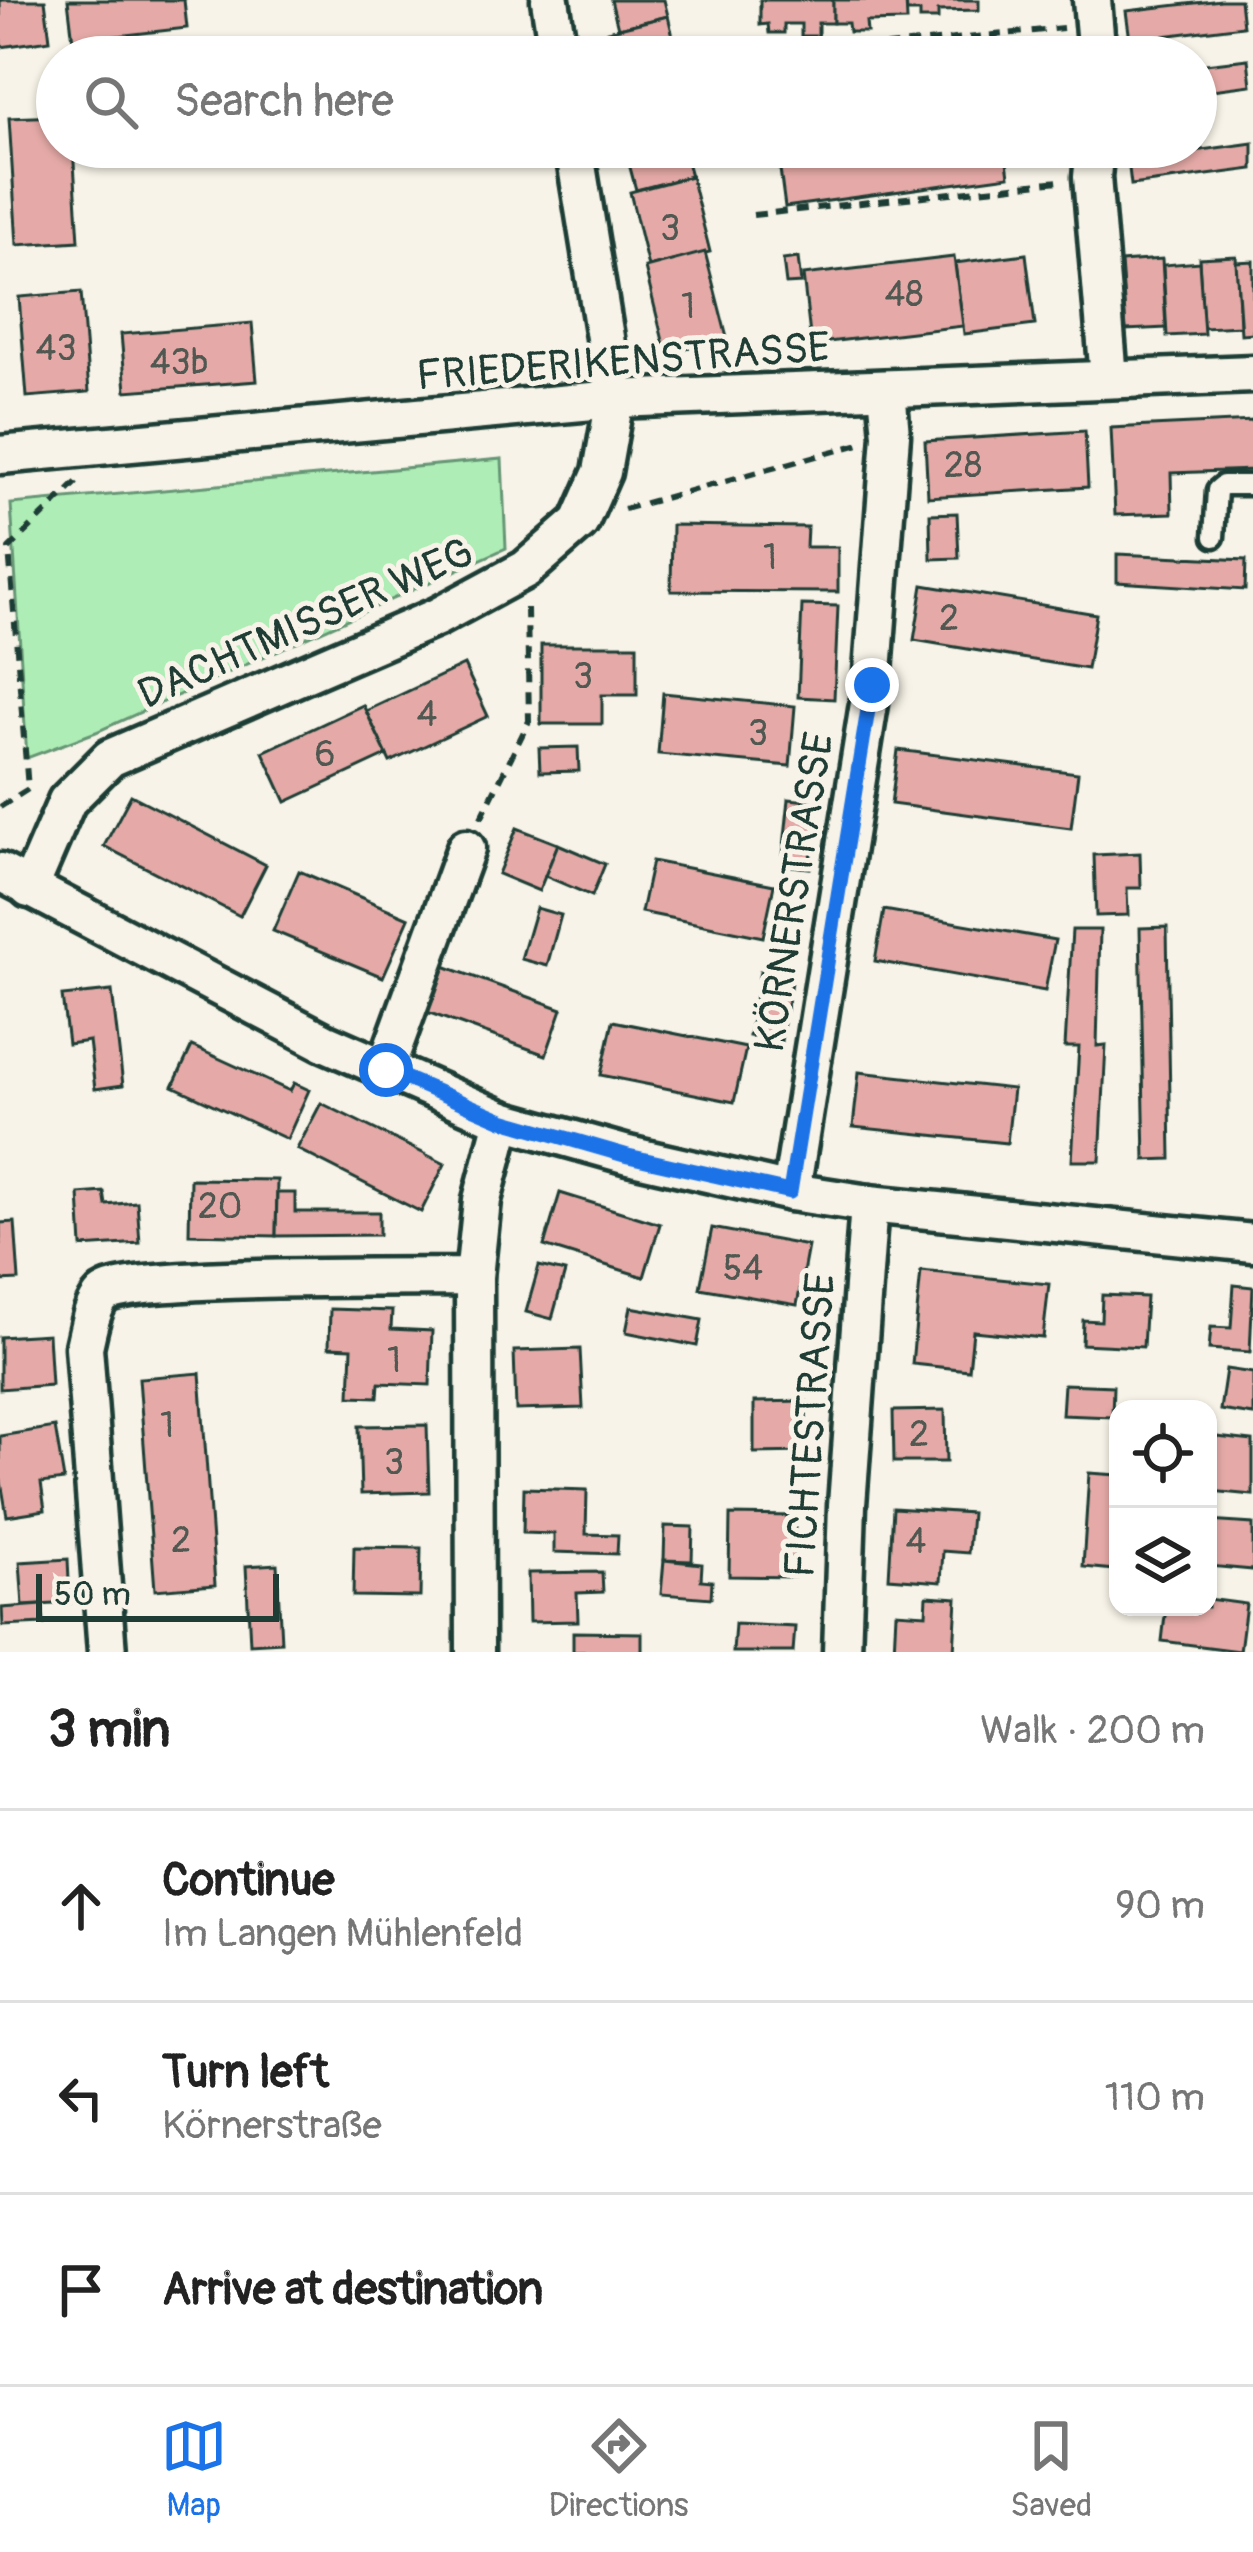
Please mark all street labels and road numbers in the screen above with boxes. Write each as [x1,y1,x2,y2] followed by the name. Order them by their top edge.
[415,322,832,402] street label: FRIEDERIKENSTRASSE
[130,527,481,721] street label: DACHTMISSER WEG
[744,729,846,1056] street label: KÖRNERSTRASSE
[774,1271,848,1579] street label: FICHTESTRASSE

